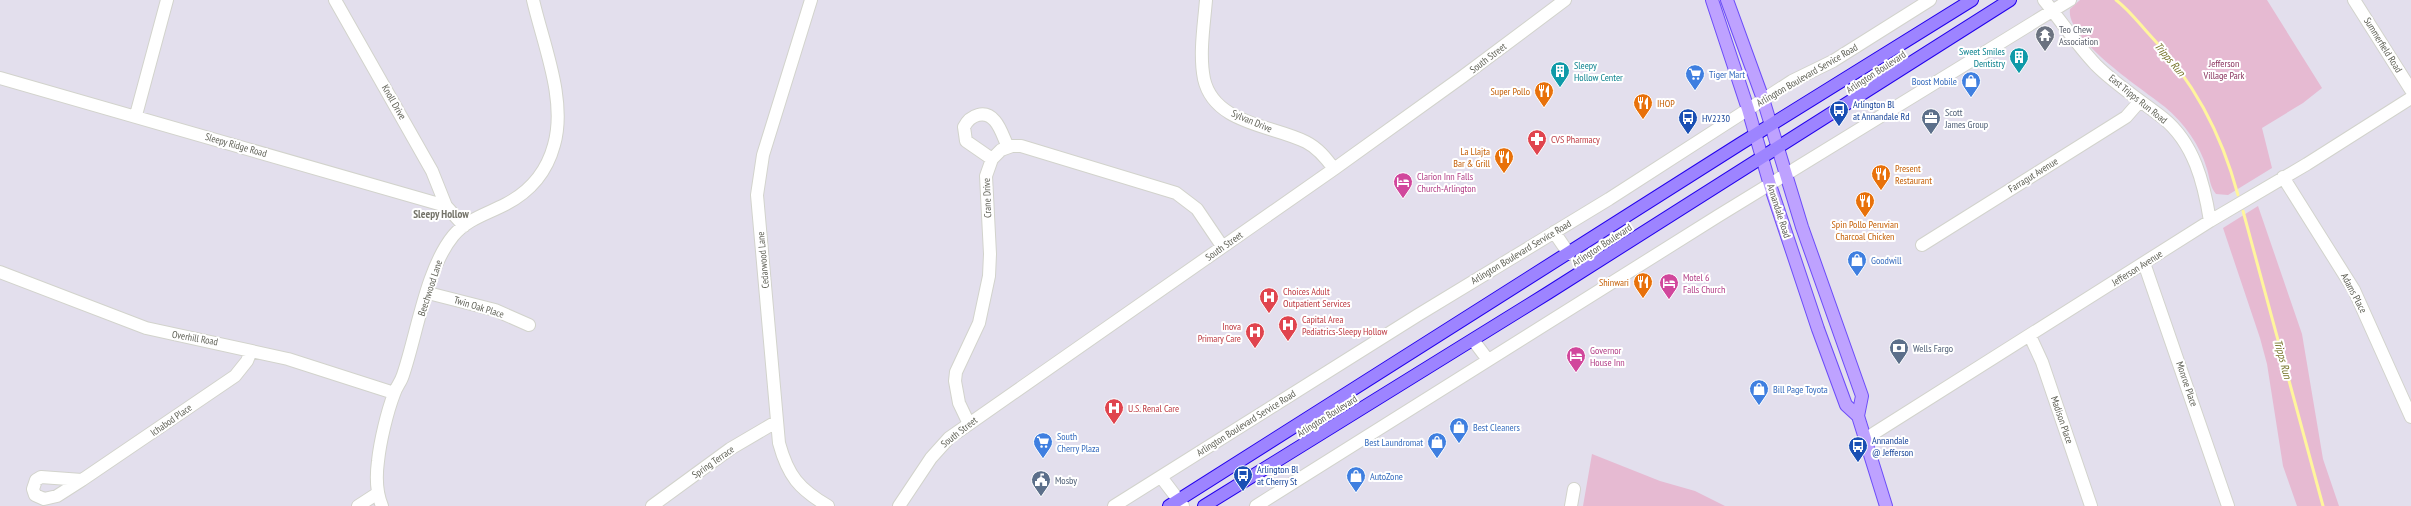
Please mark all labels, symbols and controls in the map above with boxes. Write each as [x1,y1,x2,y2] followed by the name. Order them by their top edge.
[2361,15,2405,75] street label: Summerfield Road
[2059,23,2098,48] place label: Teo Chew Association
[2034,24,2056,52] temple icon: Teo Chew Association
[2152,39,2189,80] water label: Tripps Run
[1467,40,1509,76] street label: South Street
[1754,41,1860,109] street label: Arlington Boulevard Service Road
[1959,45,2006,70] place label: Sweet Smiles Dentistry
[2008,46,2030,74] building icon: Sweet Smiles Dentistry
[1844,48,1908,96] street label: Arlington Boulevard
[2203,57,2245,82] park label: Jefferson Village Park
[1574,59,1623,84] place label: Sleepy Hollow Center
[1549,60,1571,88] building icon: Sleepy Hollow Center
[1684,63,1706,91] supermarket icon: Tiger Mart
[1709,68,1745,81] place label: Tiger Mart
[1960,70,1982,98] shop icon: Boost Mobile
[2106,71,2170,127] street label: East Tripps Run Road
[1912,75,1957,88] place label: Boost Mobile
[1533,80,1555,108] restaurant icon: Super Pollo
[379,82,409,122] street label: Knoll Drive
[1491,85,1530,98] place label: Super Pollo
[1632,92,1654,120] restaurant icon: IHOP
[1657,97,1675,110] place label: IHOP
[1853,98,1910,123] place label: Arlington Bl at Annandale Rd
[1828,99,1850,127] bus stop icon: Arlington Bl at Annandale Rd
[1944,106,1988,131] place label: Scott James Group
[1230,107,1274,135] street label: Sylvan Drive
[1677,107,1699,135] bus stop icon: HV2230
[1920,107,1942,135] office icon: Scott James Group
[1702,112,1730,125] place label: HV2230
[1526,128,1548,156] pharmacy icon: CVS Pharmacy
[204,130,268,160] street label: Sleepy Ridge Road
[1551,133,1600,146] place label: CVS Pharmacy
[1453,145,1491,170] place label: La Llajta Bar & Grill
[1493,146,1515,174] restaurant icon: La Llajta Bar & Grill
[2006,155,2060,195] street label: Farragut Avenue
[1895,162,1932,187] place label: Present Restaurant
[1870,163,1892,191] restaurant icon: Present Restaurant
[1417,170,1476,195] place label: Clarion Inn Falls Church-Arlington
[1392,171,1414,199] hotel icon: Clarion Inn Falls Church-Arlington
[980,178,994,218] street label: Crane Drive
[1764,182,1794,240] street label: Annandale Road
[1854,190,1876,218] restaurant icon: Spin Pollo Peruvian Charcoal Chicken
[413,207,469,221] district label: Sleepy Hollow
[1468,217,1574,287] street label: Arlington Boulevard Service Road
[1832,218,1898,243] place label: Spin Pollo Peruvian Charcoal Chicken
[1570,221,1634,269] street label: Arlington Boulevard
[1203,228,1246,264] street label: South Street
[754,231,772,289] street label: Cedarwood Lane
[2108,247,2165,289] street label: Jefferson Avenue
[1846,249,1868,277] shop icon: Goodwill
[1871,254,1902,267] place label: Goodwill
[415,258,445,318] street label: Beechwood Lane
[1632,271,1654,299] restaurant icon: Shinwari
[1683,271,1725,296] place label: Motel 6 Falls Church
[2338,271,2370,315] street label: Adams Place
[1658,272,1680,300] hotel icon: Motel 6 Falls Church
[1599,276,1629,289] place label: Shinwari
[1283,285,1351,310] place label: Choices Adult Outpatient Services
[1258,286,1280,314] hospital icon: Choices Adult Outpatient Services
[452,293,506,321] street label: Twin Oak Place
[1302,313,1388,338] place label: Capital Area Pediatrics-Sleepy Hollow
[1277,314,1299,342] hospital icon: Capital Area Pediatrics-Sleepy Hollow
[1198,320,1241,345] place label: Inova Primary Care
[1244,321,1266,349] hospital icon: Inova Primary Care
[171,328,219,348] street label: Overhill Road
[1888,337,1910,365] bank icon: Wells Fargo
[2271,338,2295,381] water label: Tripps Run
[1913,342,1953,355] place label: Wells Fargo
[1590,344,1625,369] place label: Governor House Inn
[1565,345,1587,373] hotel icon: Governor House Inn
[2173,360,2201,408] street label: Monroe Place
[1748,378,1770,406] shop icon: Bill Page Toyota
[1773,383,1828,396] place label: Bill Page Toyota
[1194,387,1298,459] street label: Arlington Boulevard Service Road
[1294,392,1360,440] street label: Arlington Boulevard
[2048,395,2076,445] street label: Madison Place
[1103,397,1125,425] hospital icon: U.S. Renal Care
[148,401,194,439] street label: Ichabod Place
[1128,402,1179,415] place label: U.S. Renal Care
[938,414,980,450] street label: South Street
[1448,416,1470,444] shop icon: Best Cleaners
[1473,421,1520,434] place label: Best Cleaners
[1057,430,1100,455] place label: South Cherry Plaza
[1032,431,1054,459] supermarket icon: South Cherry Plaza
[1426,431,1448,459] shop icon: Best Laundromat
[1872,434,1913,459] place label: Annandale @ Jefferson
[1847,435,1869,463] bus stop icon: Annandale @ Jefferson
[1365,436,1423,449] place label: Best Laundromat
[689,443,737,481] street label: Spring Terrace
[1257,463,1299,488] place label: Arlington Bl at Cherry St
[1232,464,1254,492] bus stop icon: Arlington Bl at Cherry St
[1345,465,1367,493] shop icon: AutoZone
[1030,469,1052,497] public building icon: Mosby
[1370,470,1403,483] place label: AutoZone
[1055,474,1077,487] place label: Mosby

